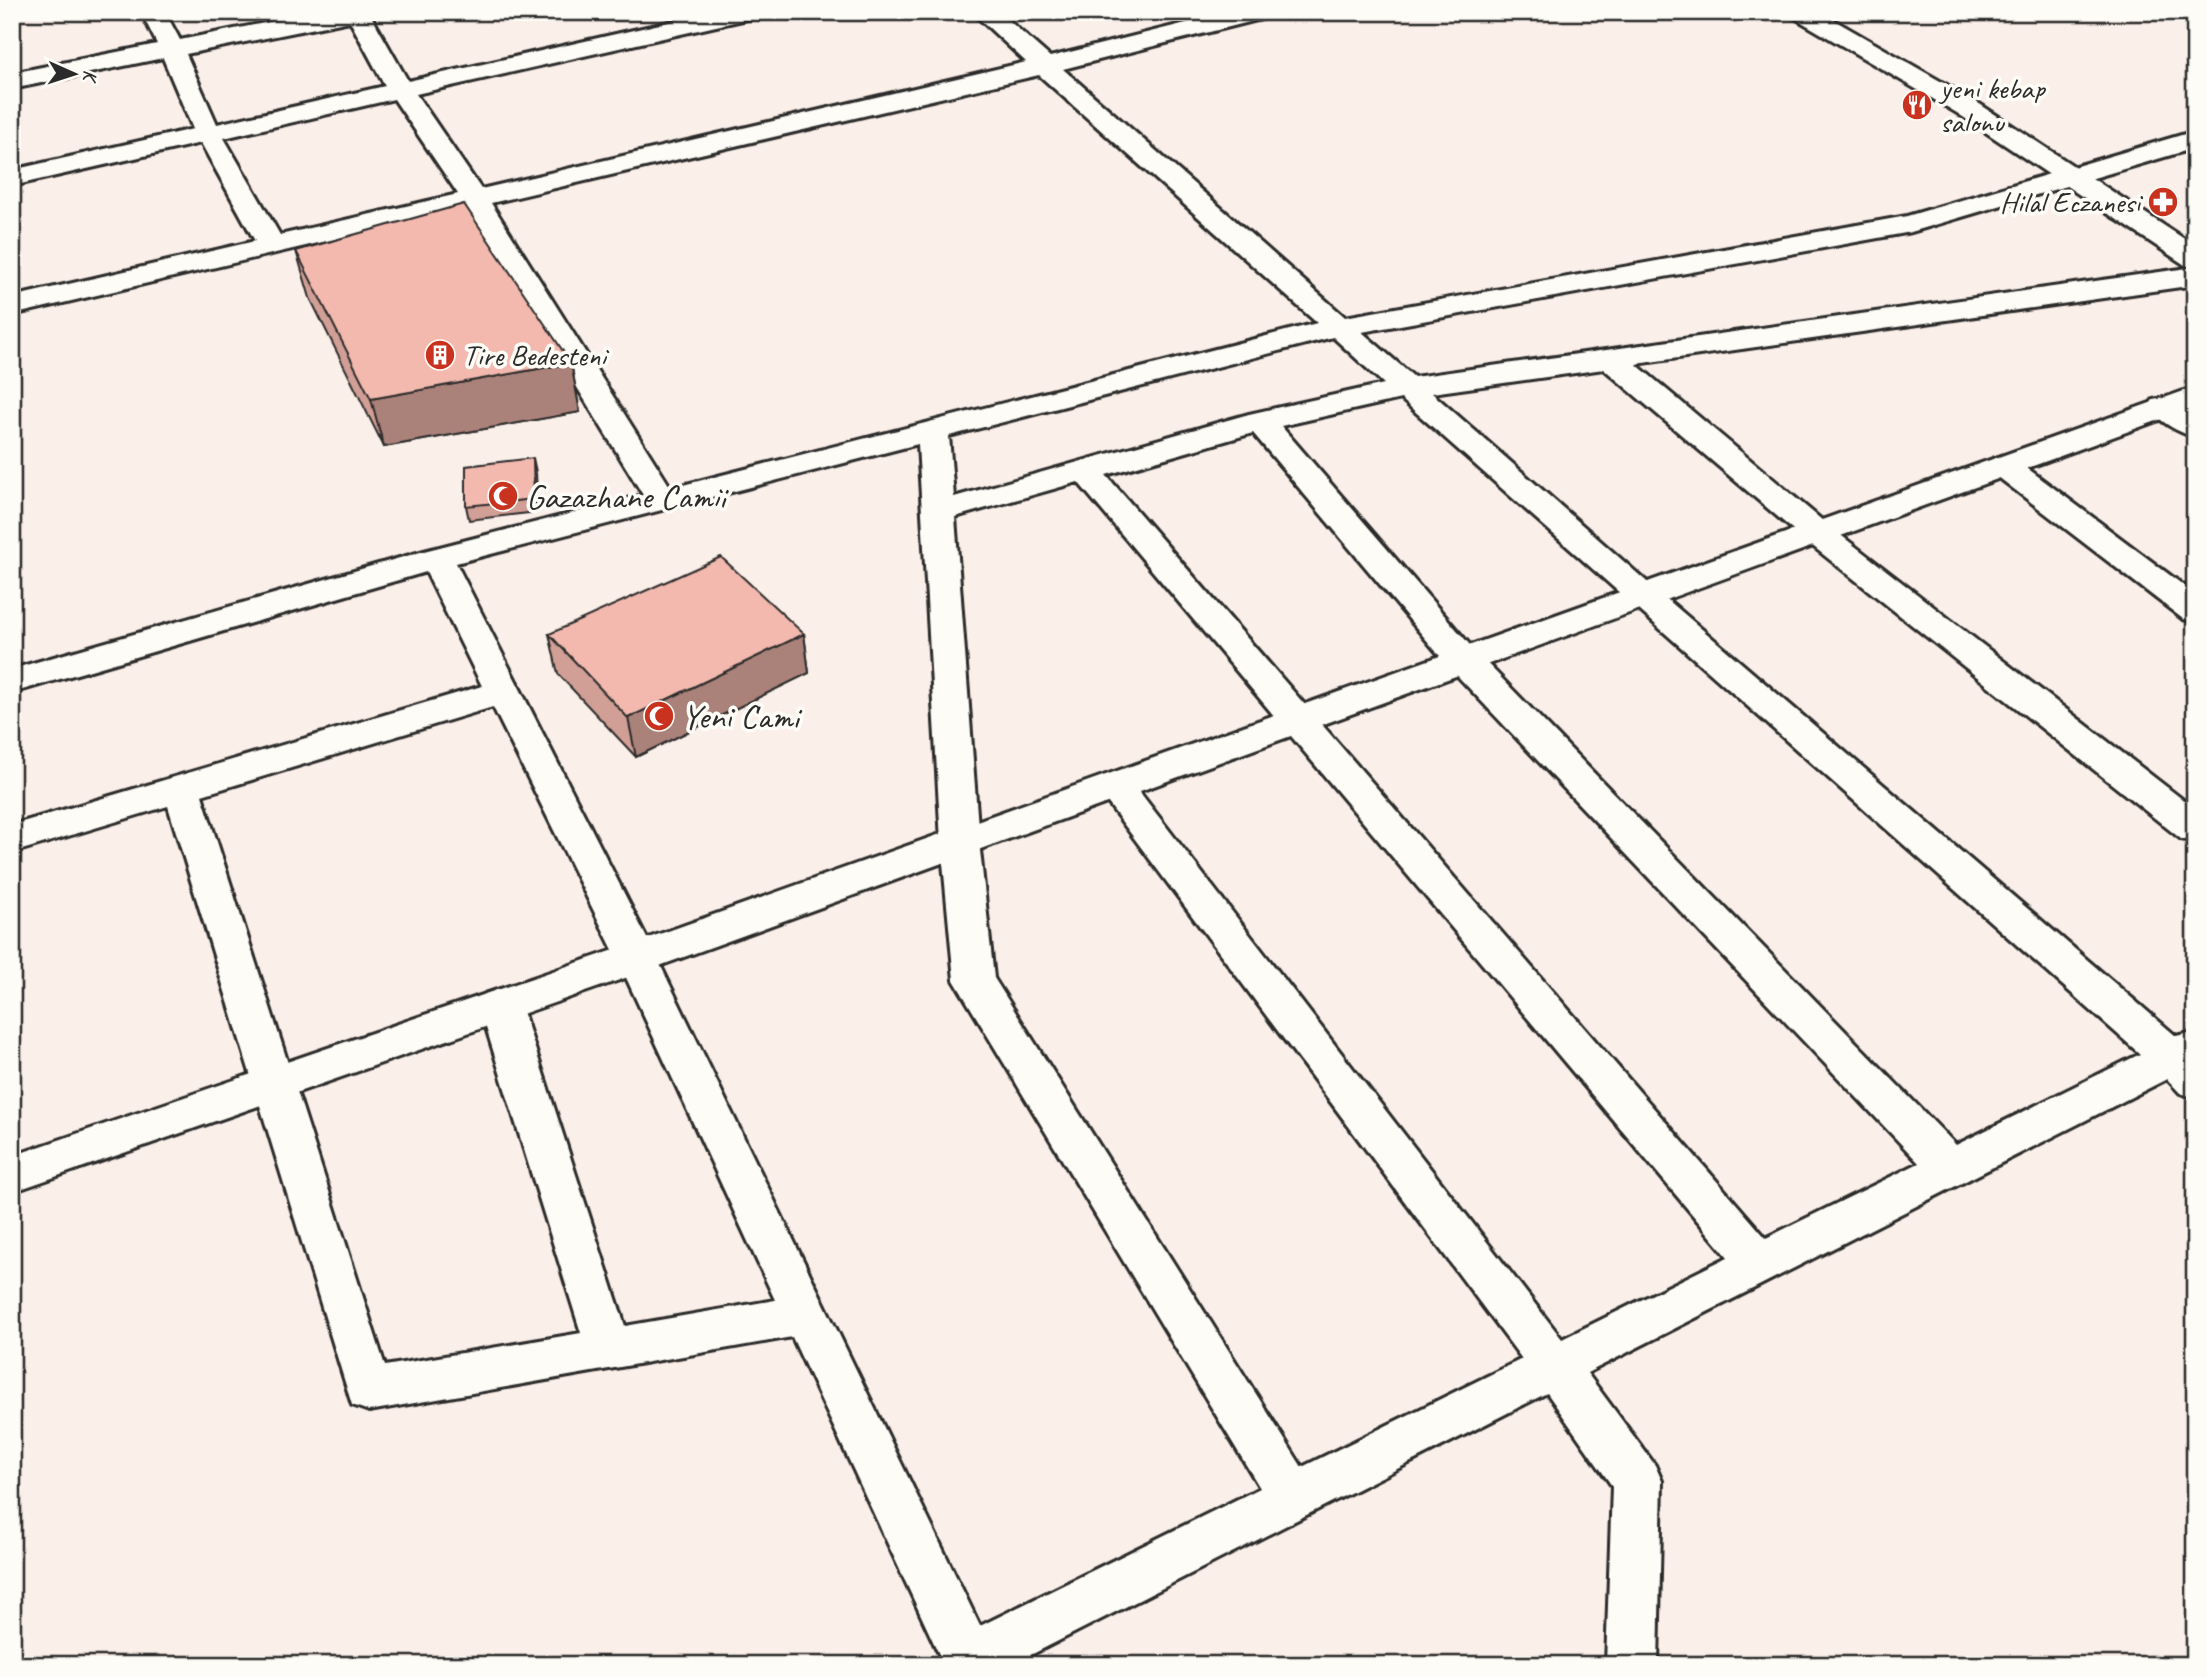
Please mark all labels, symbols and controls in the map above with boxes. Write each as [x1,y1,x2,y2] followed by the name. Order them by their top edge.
[38,38,108,108] north arrow
[78,69,102,85] text: K
[1938,69,2046,141] place label: yeni kebap salonu
[1900,88,1934,122] restaurant icon: yeni kebap salonu
[2000,183,2143,221] place label: Hilal Eczanesi
[2146,185,2180,219] pharmacy icon: Hilal Eczanesi
[463,336,609,374] place label: Tire Bedesteni
[423,338,457,372] building icon: Tire Bedesteni
[526,474,730,519] place label: Gazazhane Camii
[486,479,520,513] mosque icon: Gazazhane Camii
[682,694,803,739] place label: Yeni Cami
[642,699,676,733] mosque icon: Yeni Cami

